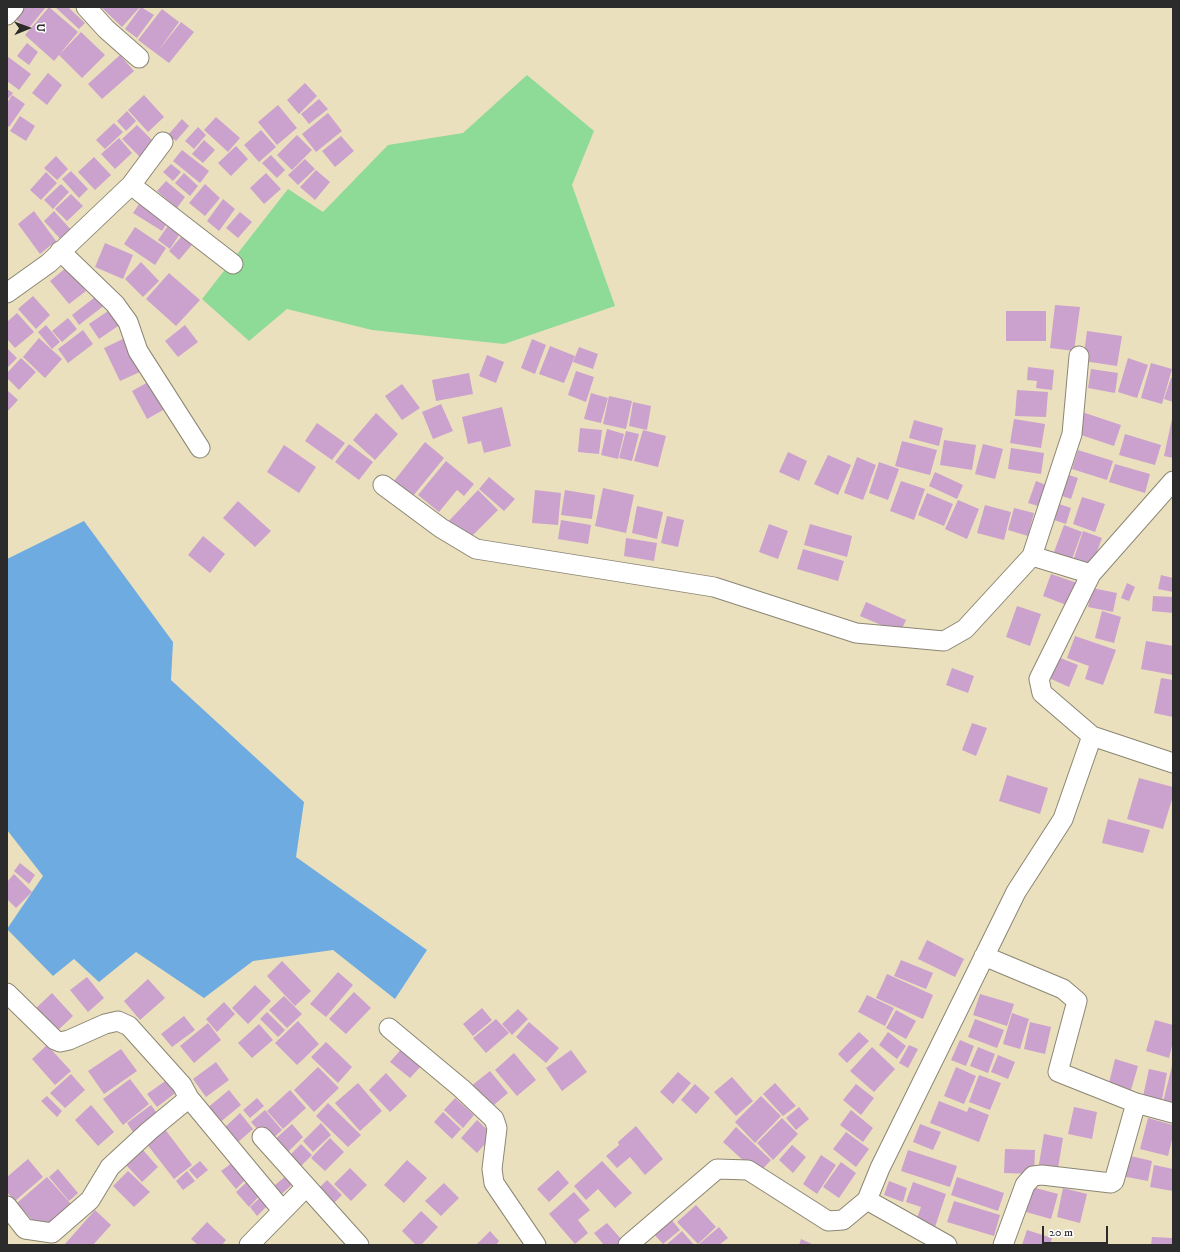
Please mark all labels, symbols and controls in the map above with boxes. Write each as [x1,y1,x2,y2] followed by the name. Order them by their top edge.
[8,8,48,48] north arrow
[33,23,47,32] text: U
[1044,1218,1110,1244] scale bar
[1049,1225,1073,1240] text: 20 m

